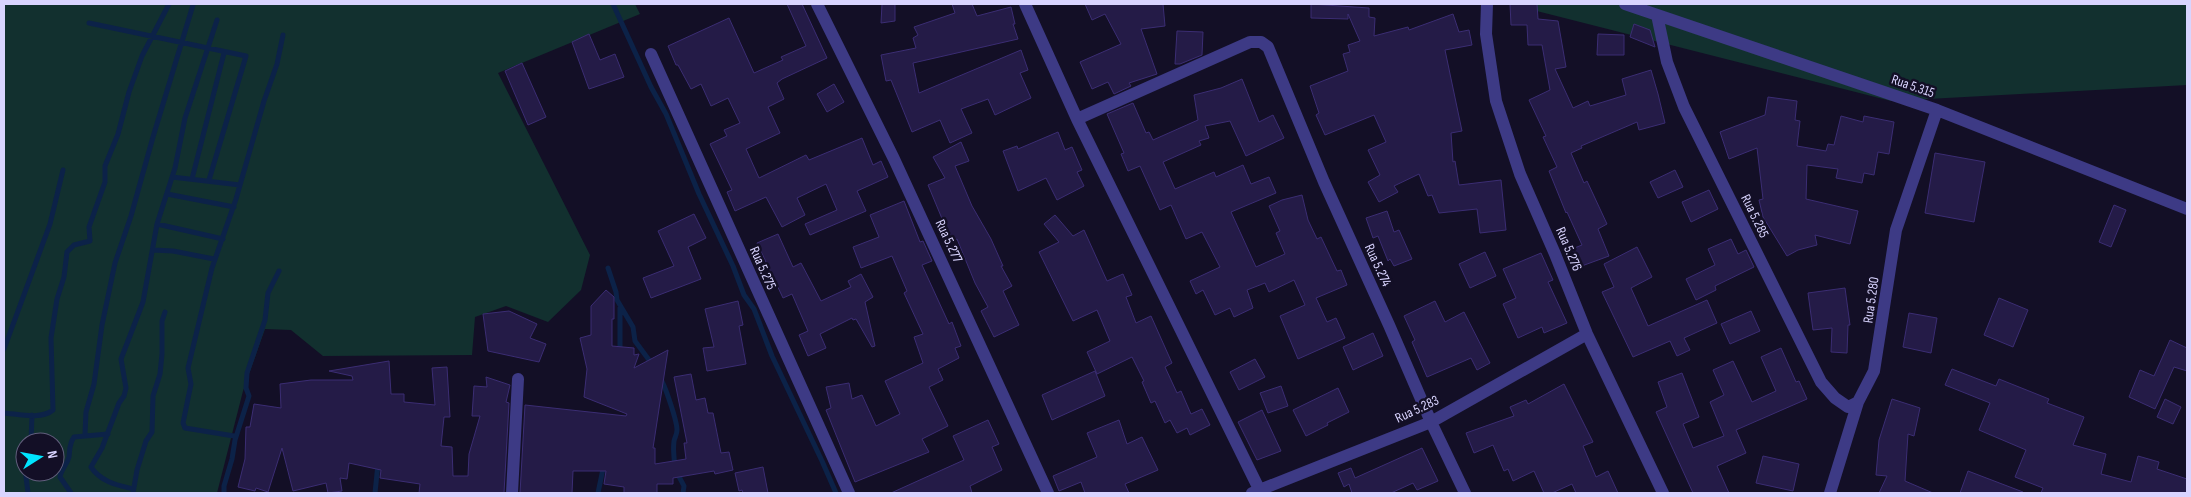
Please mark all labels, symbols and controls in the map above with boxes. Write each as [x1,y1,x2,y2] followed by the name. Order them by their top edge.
[1889,71,1937,101] street label: Rua 5.315
[1737,192,1773,241] street label: Rua 5.285
[932,217,967,266] street label: Rua 5.277
[1552,224,1586,274] street label: Rua 5.276
[1361,241,1395,289] street label: Rua 5.274
[746,244,780,293] street label: Rua 5.275
[1859,276,1883,324] street label: Rua 5.280
[1392,391,1442,427] street label: Rua 5.283
[15,432,65,482] north arrow
[43,449,61,460] text: N

